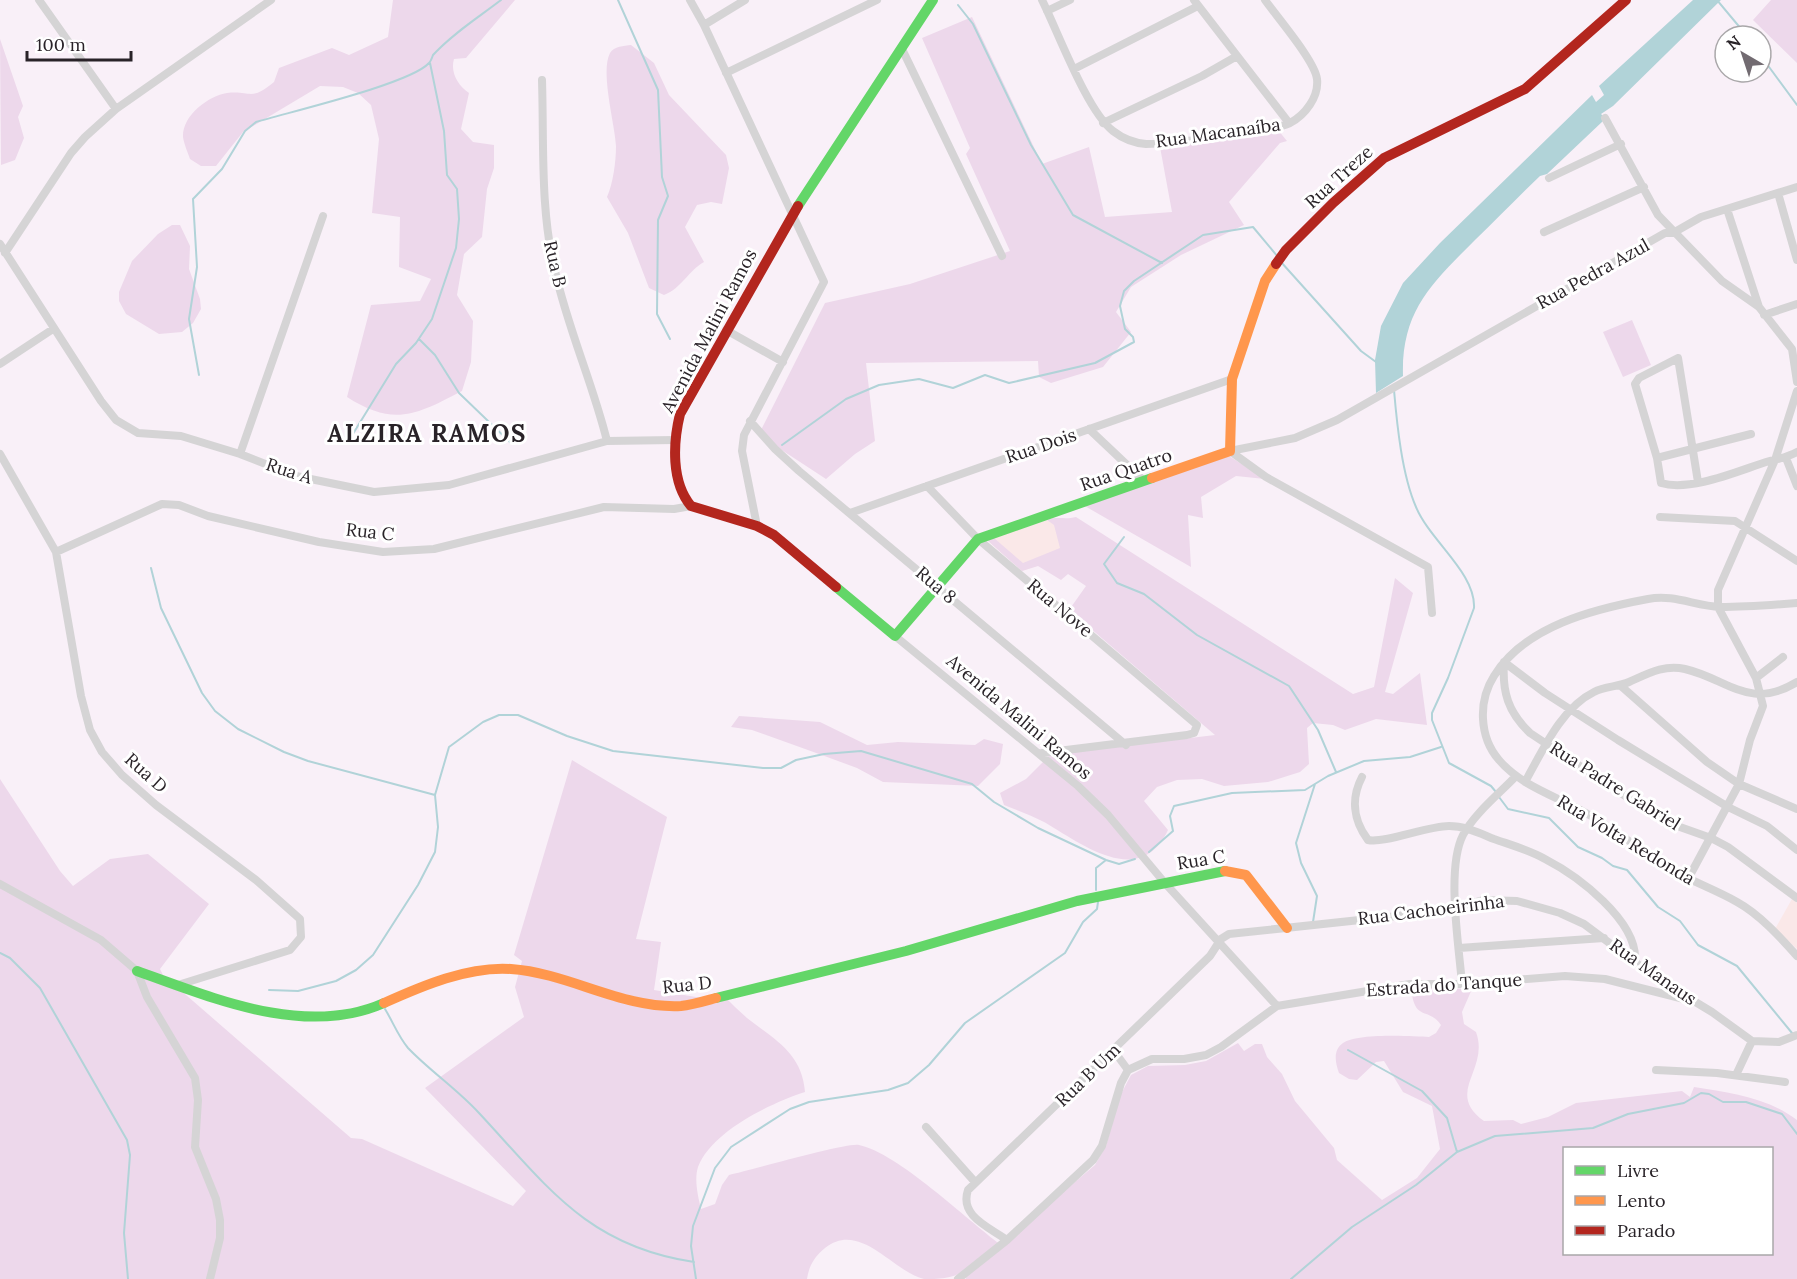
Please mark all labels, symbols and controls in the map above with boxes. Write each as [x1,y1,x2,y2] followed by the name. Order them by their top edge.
[27,24,130,62] scale bar
[1713,24,1773,84] north arrow
[1722,31,1745,54] text: N
[36,33,86,56] text: 100 m
[1154,112,1282,153] street label: Rua Macanaíba
[1300,140,1378,213] street label: Rua Treze
[1532,233,1653,314] street label: Rua Pedra Azul
[539,238,572,290] street label: Rua B
[655,245,762,418] street label: Avenida Malini Ramos
[327,418,527,449] district label: ALZIRA RAMOS
[1002,423,1079,468] street label: Rua Dois
[1077,443,1175,496] street label: Rua Quatro
[263,452,316,489] street label: Rua A
[345,518,396,546] street label: Rua C
[911,561,961,608] street label: Rua 8
[1023,573,1098,642] street label: Rua Nove
[941,649,1097,784] street label: Avenida Malini Ramos
[1546,736,1685,835] street label: Rua Padre Gabriel
[120,748,172,798] street label: Rua D
[1553,789,1699,890] street label: Rua Volta Redonda
[1175,844,1227,875] street label: Rua C
[1356,889,1506,930] street label: Rua Cachoeirinha
[1605,933,1701,1010] street label: Rua Manaus
[1365,968,1523,1001] street label: Estrada do Tanque
[661,970,713,999] street label: Rua D
[1050,1038,1125,1111] street label: Rua B Um
[1563,1147,1773,1255] legend
[1617,1159,1659,1182] text: Livre
[1617,1189,1665,1212] text: Lento
[1617,1219,1675,1242] text: Parado

